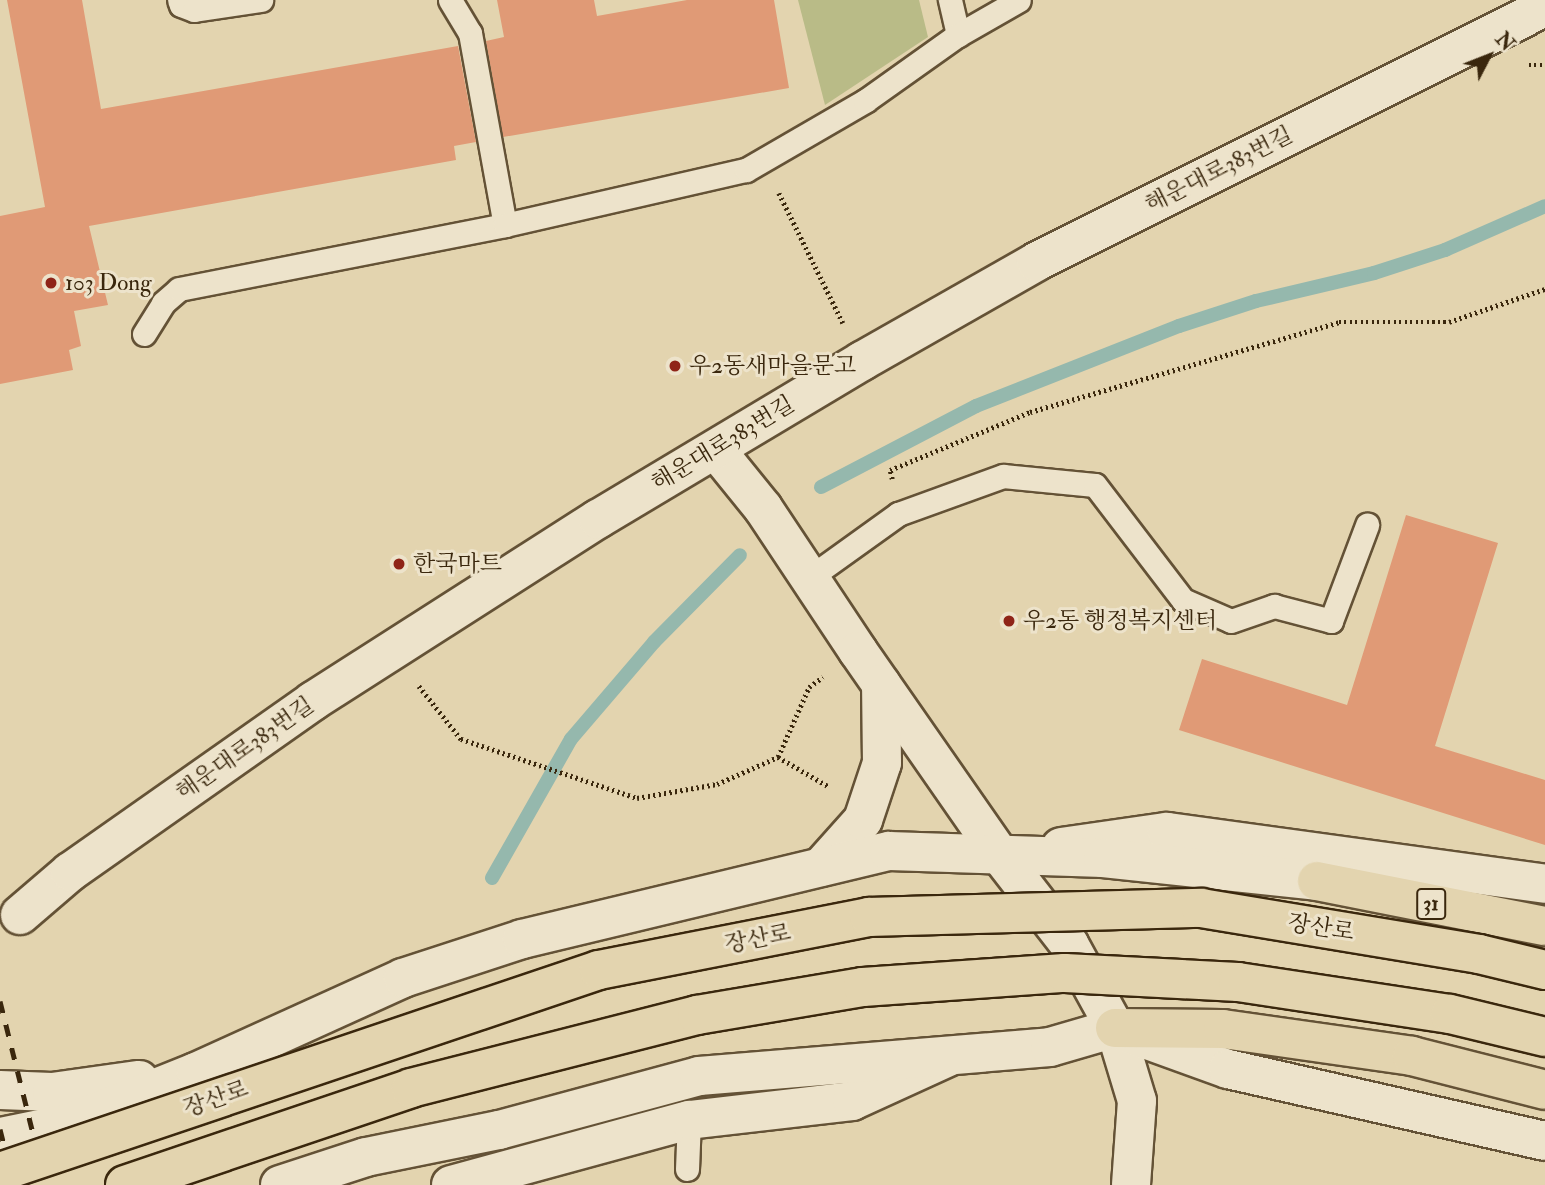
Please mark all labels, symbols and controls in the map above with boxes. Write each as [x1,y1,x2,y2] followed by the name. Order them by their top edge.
[1454,21,1524,91] north arrow
[1490,28,1519,56] text: N
[1141,121,1297,219] street label: 해운대로383번길
[65,269,152,297] place label: 103 Dong
[43,275,59,291] marker: 103 Dong
[689,352,856,380] place label: 우2동새마을문고
[667,358,683,374] marker: 우2동새마을문고
[647,391,799,497] street label: 해운대로383번길
[413,550,502,578] place label: 한국마트
[391,556,407,572] marker: 한국마트
[1023,607,1217,635] place label: 우2동 행정복지센터
[1001,613,1017,629] marker: 우2동 행정복지센터
[171,691,319,807] street label: 해운대로383번길
[1415,886,1447,922] road number: 31
[1286,909,1356,947] street label: 장산로
[723,919,793,959] street label: 장산로
[180,1075,252,1123] street label: 장산로

